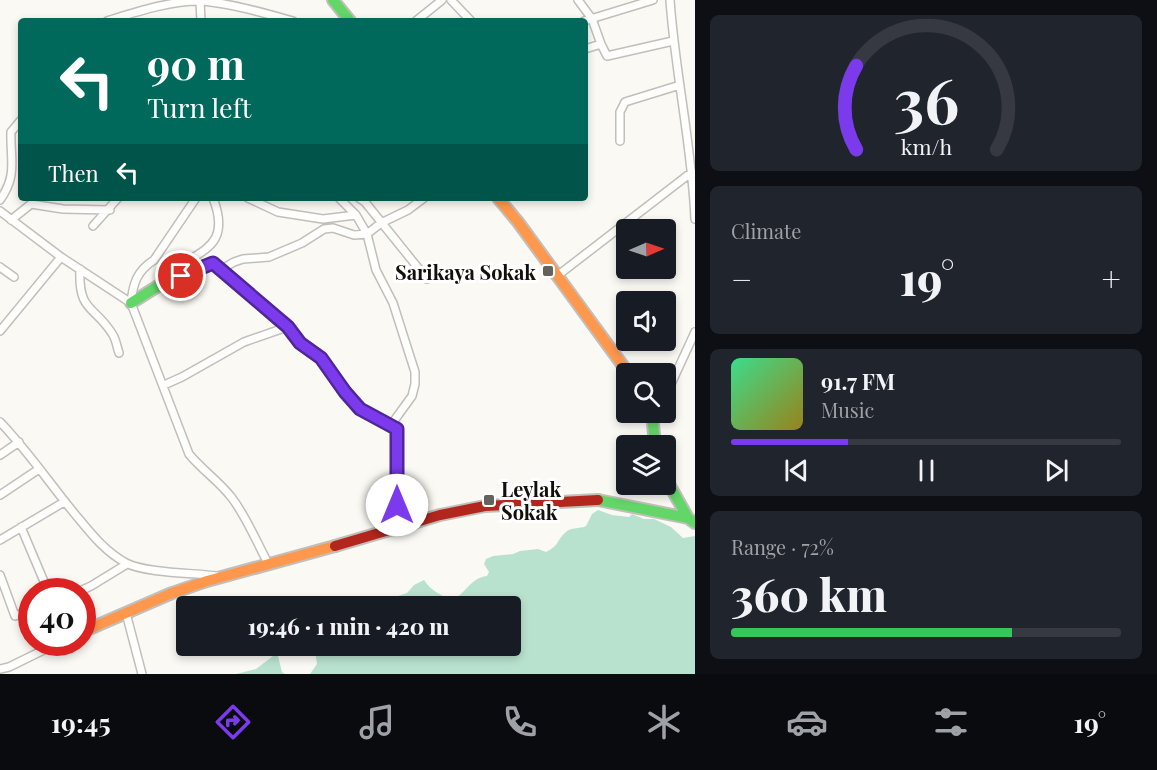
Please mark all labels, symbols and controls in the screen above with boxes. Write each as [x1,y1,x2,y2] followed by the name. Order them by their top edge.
[147,35,245,91] text: 90 m
[48,42,126,120] icon: left
[893,56,959,140] text: 36
[147,89,251,125] text: Turn left
[900,132,952,160] text: km/h
[111,156,144,189] icon: left
[48,158,99,188] text: Then
[731,217,801,244] text: Climate
[616,219,676,279] north arrow
[616,219,676,495] map controls
[900,247,954,307] text: 19°
[155,250,206,301] pin
[731,256,752,300] text: −
[1102,256,1121,300] text: +
[395,258,536,285] place label: Sarikaya Sokak
[164,259,197,292] icon: arrive
[541,264,555,278] marker: Sarikaya Sokak
[616,291,676,351] button: sound
[616,363,676,423] button: search
[821,366,895,396] text: 91.7 FM
[821,396,874,423] text: Music
[616,435,676,495] button: layers
[780,454,813,487] icon: previous
[910,454,943,487] icon: pause
[1040,454,1073,487] icon: next
[365,473,429,537] position arrow
[501,475,561,525] place label: Leylak Sokak
[482,493,496,507] marker: Leylak Sokak
[731,533,834,560] text: Range · 72%
[731,563,887,623] text: 360 km
[18,578,96,656] speed limit sign: 40
[248,611,449,641] text: 19:46 · 1 min · 420 m
[212,701,254,743] icon: directions
[356,701,398,743] icon: music
[499,701,541,743] icon: phone
[643,701,685,743] icon: climate
[786,701,828,743] icon: car
[930,701,972,743] icon: filters
[51,704,111,740] text: 19:45
[1074,704,1106,740] text: 19°

